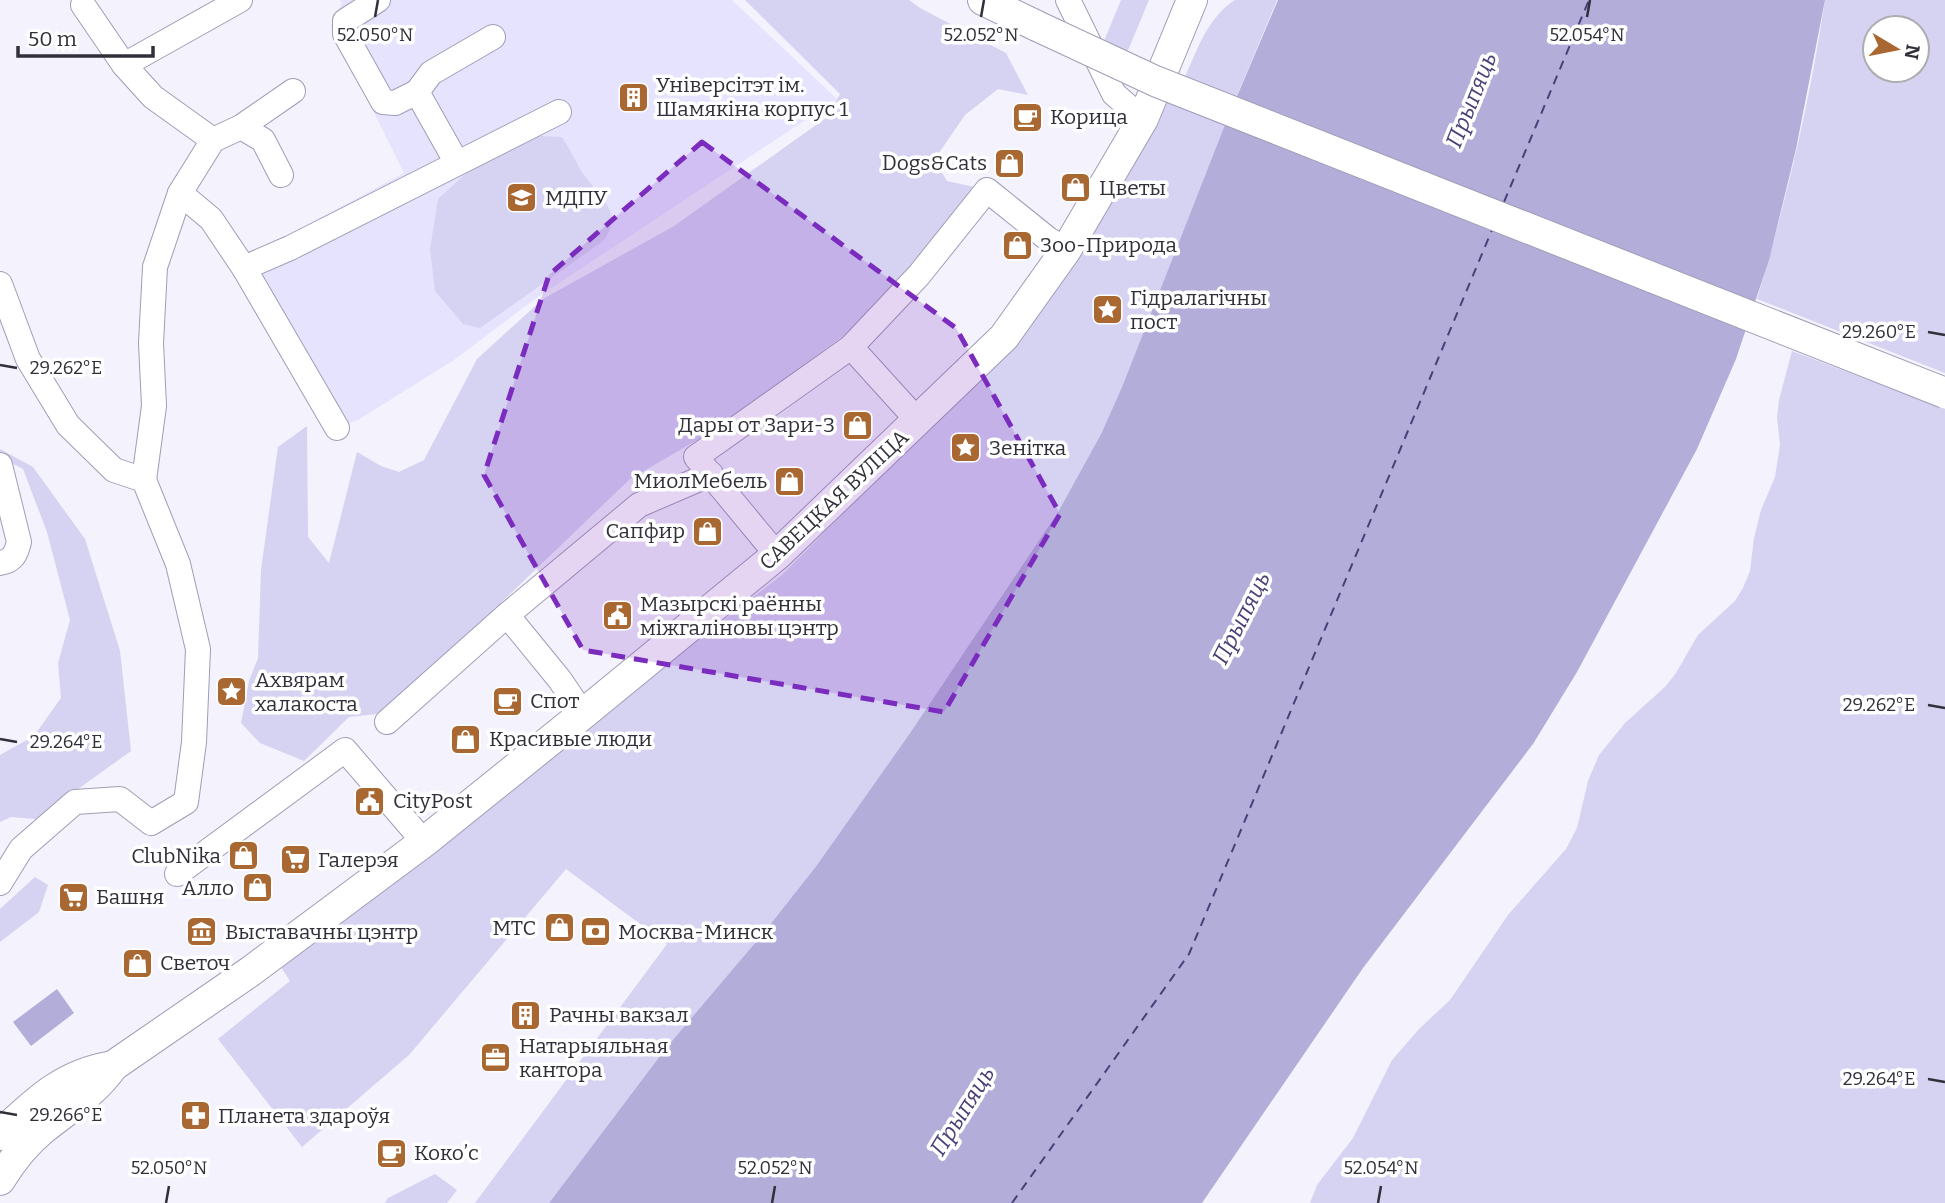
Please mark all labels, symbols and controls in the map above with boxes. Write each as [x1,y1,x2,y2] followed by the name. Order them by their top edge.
[18,14,152,58] scale bar
[1861,14,1931,84] north arrow
[337,24,413,46] text: 52.050°N
[944,24,1018,46] text: 52.052°N
[1550,24,1625,46] text: 52.054°N
[28,26,77,52] text: 50 m
[1900,43,1925,61] text: N
[1439,48,1503,152] water label: Прыпяць
[656,72,848,122] place label: Універсітэт ім. Шамякіна корпус 1
[616,80,650,114] building icon: Універсітэт ім. Шамякіна корпус 1
[1010,100,1044,134] cafe icon: Корица
[1050,104,1128,130] place label: Корица
[993,146,1027,180] shop icon: Dogs&Cats
[882,150,987,176] place label: Dogs&Cats
[1059,171,1093,205] shop icon: Цветы
[1099,175,1166,201] place label: Цветы
[505,181,539,215] school or university icon: МДПУ
[545,185,608,211] place label: МДПУ
[1000,228,1034,262] shop icon: Зоо-Природа
[1040,232,1177,258] place label: Зоо-Природа
[1130,285,1267,335] place label: Гідралагічны пост
[1090,293,1124,327] place icon: Гідралагічны пост
[1842,321,1916,343] text: 29.260°E
[30,357,102,379] text: 29.262°E
[841,408,875,442] shop icon: Дары от Зари-3
[678,412,835,438] place label: Дары от Зари-3
[754,424,914,576] street label: САВЕЦКАЯ ВУЛІЦА
[949,431,983,465] place icon: Зенітка
[989,435,1067,461] place label: Зенітка
[773,464,807,498] shop icon: МиолМебель
[634,468,767,494] place label: МиолМебель
[691,514,725,548] shop icon: Сапфир
[606,518,685,544] place label: Сапфир
[1206,567,1276,669] water label: Прыпяць
[640,591,839,641] place label: Мазырскі раённы міжгаліновы цэнтр
[600,599,634,633] public building icon: Мазырскі раённы міжгаліновы цэнтр
[255,667,358,717] place label: Ахвярам халакоста
[215,675,249,709] place icon: Ахвярам халакоста
[490,684,524,718] cafe icon: Спот
[530,688,579,714] place label: Спот
[1843,694,1915,716] text: 29.262°E
[449,722,483,756] shop icon: Красивые люди
[489,726,652,752] place label: Красивые люди
[30,731,102,753] text: 29.264°E
[353,784,387,818] public building icon: CityPost
[393,788,473,814] place label: CityPost
[227,839,261,873] shop icon: ClubNika
[131,843,222,869] place label: ClubNika
[278,843,312,877] supermarket icon: Галерэя
[318,847,399,873] place label: Галерэя
[240,871,274,905] shop icon: Алло
[182,875,234,901] place label: Алло
[56,880,90,914] supermarket icon: Башня
[96,884,164,910] place label: Башня
[542,911,576,945] shop icon: МТС
[185,915,219,949] museum icon: Выставачны цэнтр
[492,915,536,941] place label: МТС
[578,915,612,949] bank icon: Москва-Минск
[225,919,418,945] place label: Выставачны цэнтр
[618,919,774,945] place label: Москва-Минск
[120,946,154,980] shop icon: Светоч
[160,950,230,976] place label: Светоч
[509,998,543,1032] building icon: Рачны вакзал
[549,1002,689,1028] place label: Рачны вакзал
[519,1033,668,1083] place label: Натарыяльная кантора
[479,1041,513,1075] office icon: Натарыяльная кантора
[924,1061,1000,1161] water label: Прыпяць
[1843,1068,1915,1090] text: 29.264°E
[178,1099,212,1133] pharmacy icon: Планета здароўя
[218,1103,390,1129] place label: Планета здароўя
[30,1104,102,1126] text: 29.266°E
[374,1136,408,1170] cafe icon: Кокоʼс
[414,1140,479,1166] place label: Кокоʼс
[131,1157,207,1179] text: 52.050°N
[738,1157,812,1179] text: 52.052°N
[1344,1157,1419,1179] text: 52.054°N

